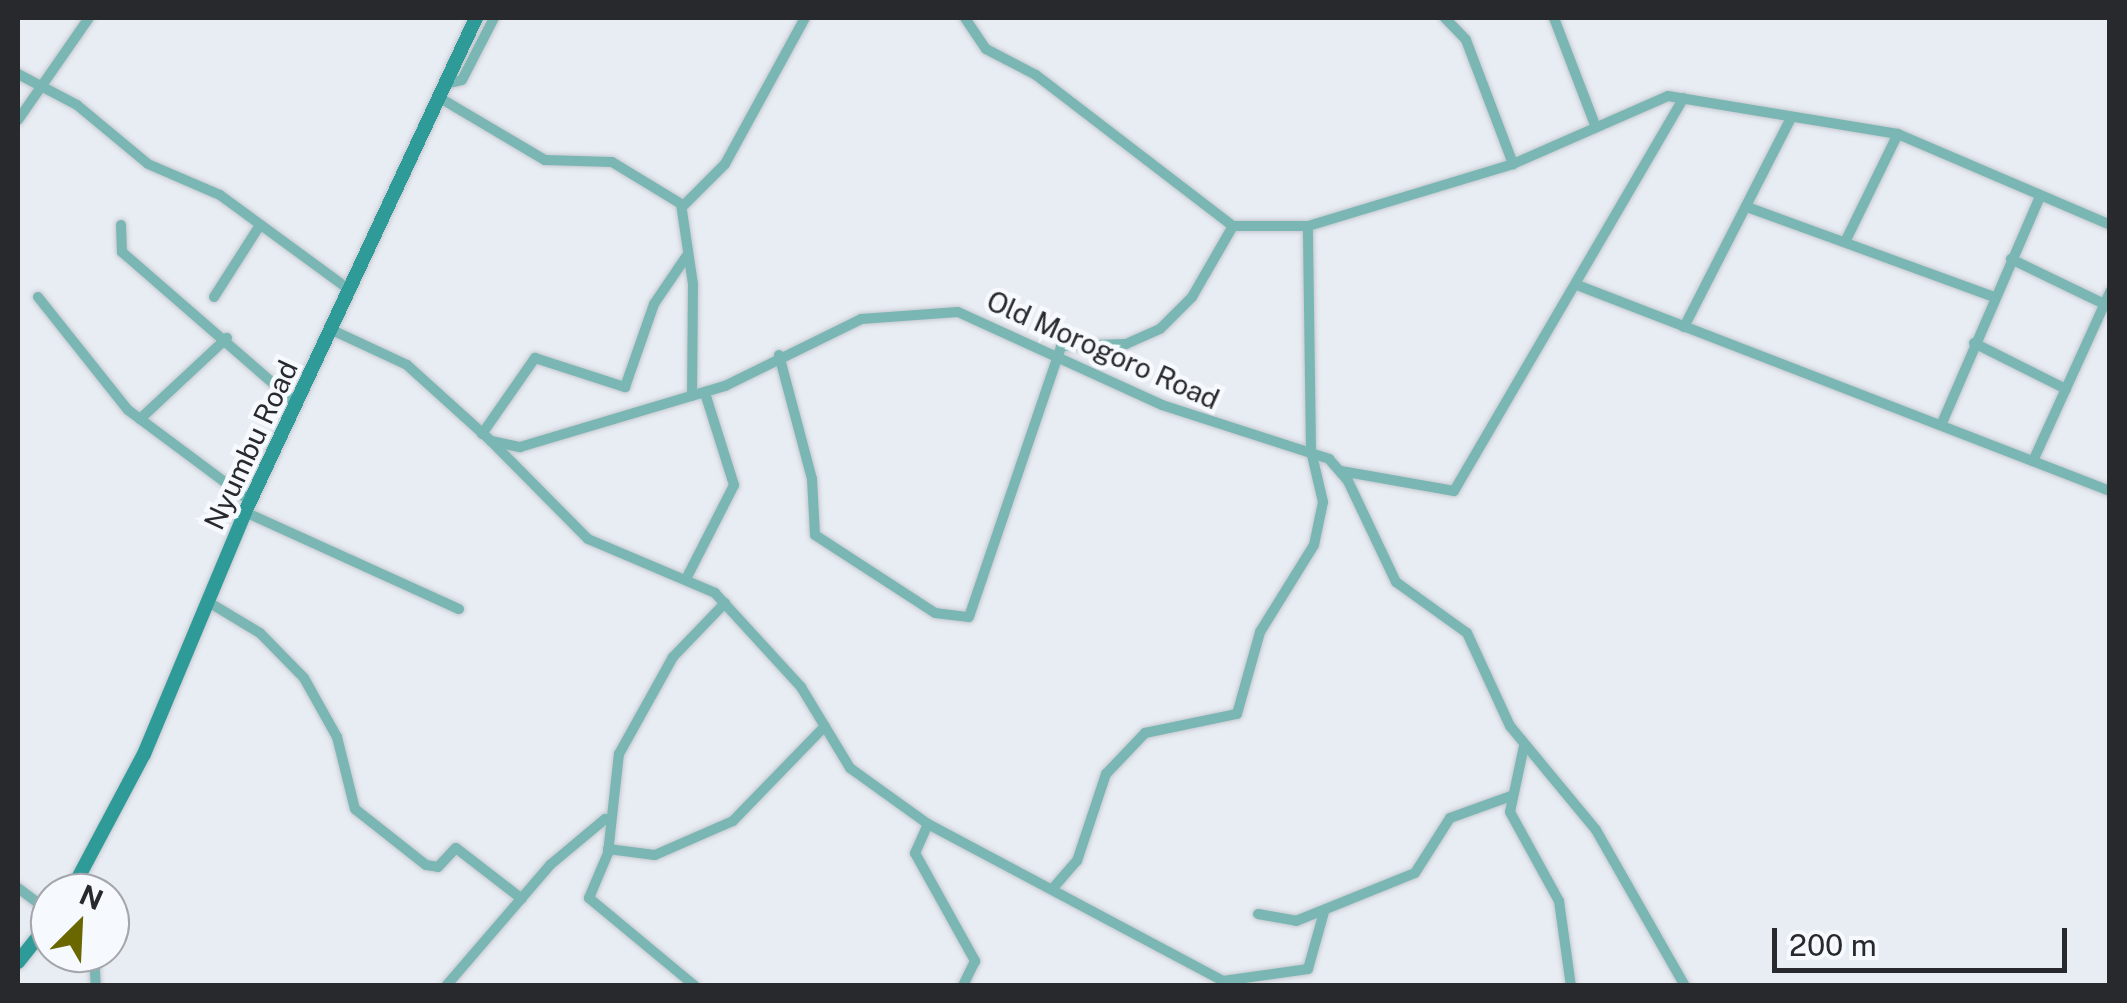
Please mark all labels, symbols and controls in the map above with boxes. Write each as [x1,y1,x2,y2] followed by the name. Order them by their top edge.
[982,284,1224,416] street label: Old Morogoro Road
[197,355,305,535] street label: Nyumbu Road
[30,873,130,973] north arrow
[75,877,108,916] text: N
[1777,908,2072,970] scale bar
[1789,927,1877,963] text: 200 m

